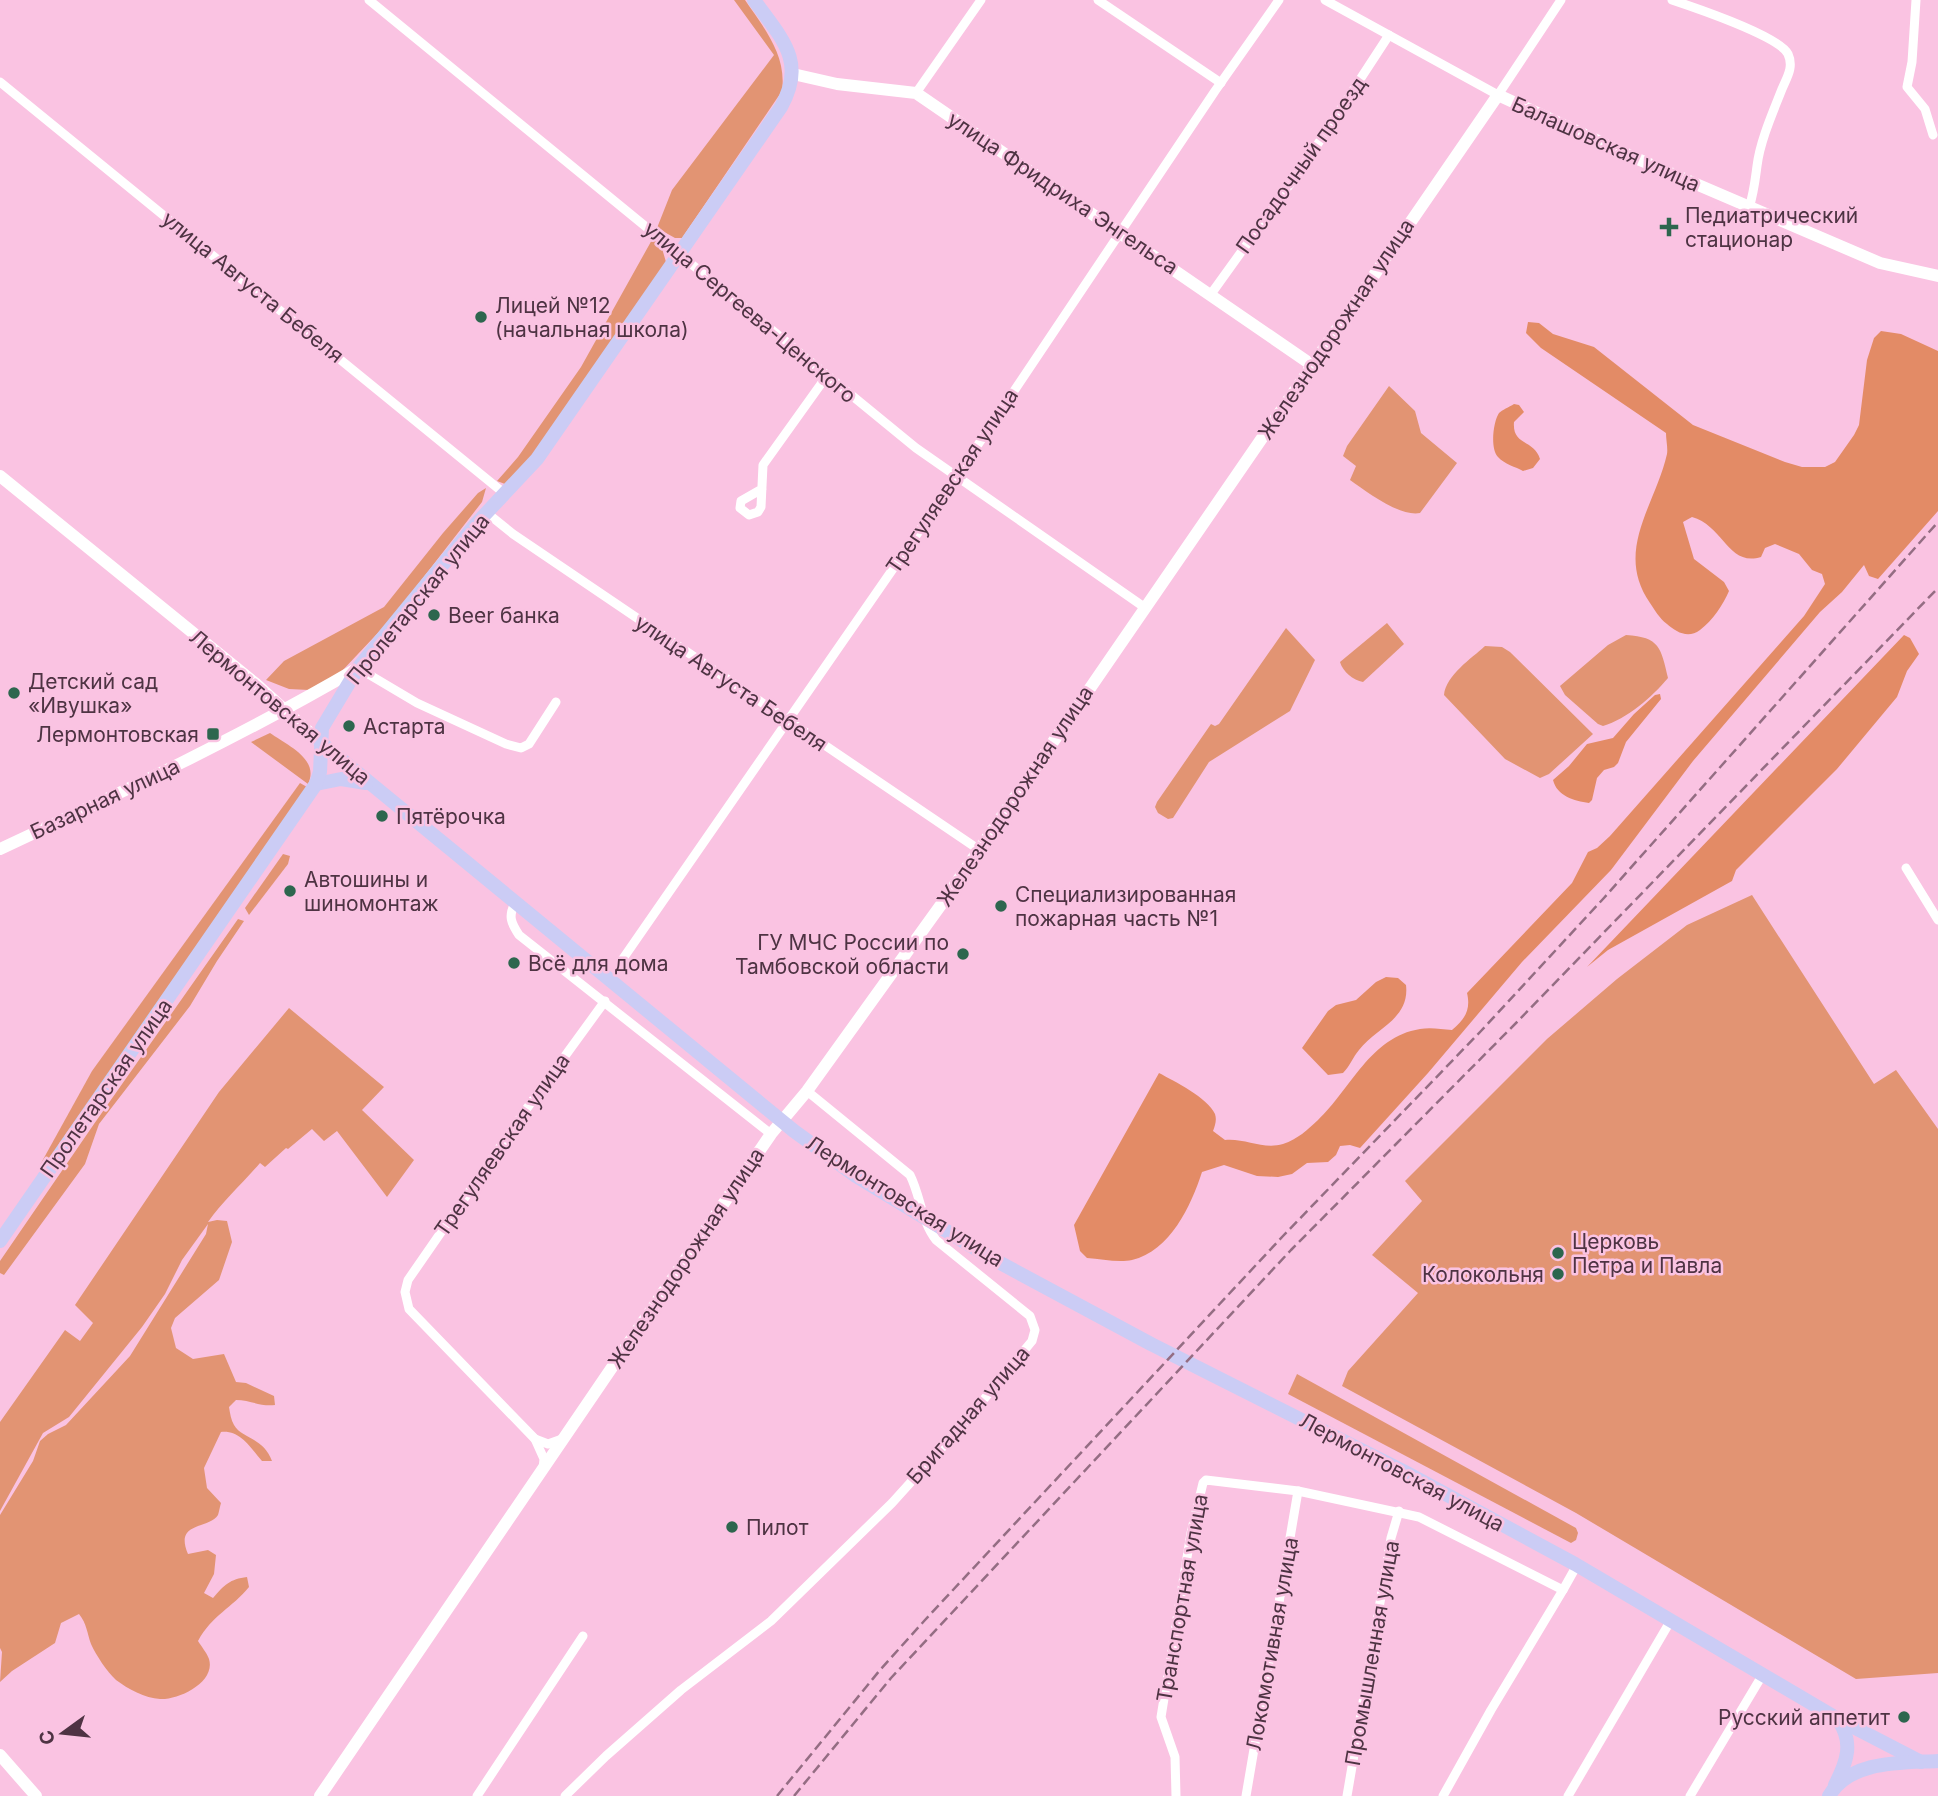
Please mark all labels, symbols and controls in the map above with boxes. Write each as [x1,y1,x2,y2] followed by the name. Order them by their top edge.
[1230,72,1372,258] street label: Посадочный проезд
[1508,91,1704,197] street label: Балашовская улица
[943,106,1183,280] street label: улица Фридриха Энгельса
[1685,203,1858,252] place label: Педиатрический стационар
[157,206,349,368] street label: улица Августа Бебеля
[1253,214,1419,444] street label: Железнодорожная улица
[639,216,861,408] street label: улица Сергеева-Ценского
[1659,217,1679,237] marker: Педиатрический стационар
[495,293,689,342] place label: Лицей №12 (начальная школа)
[473,309,489,325] marker: Лицей №12 (начальная школа)
[881,384,1023,578] street label: Трегуляевская улица
[342,509,494,689] street label: Пролетарская улица
[448,603,560,628] place label: Beer банка
[426,607,442,623] marker: Beer банка
[630,609,832,757] street label: улица Августа Бебеля
[185,624,375,790] street label: Лермонтовская улица
[28,669,158,718] place label: Детский сад «Ивушка»
[932,681,1098,911] street label: Железнодорожная улица
[6,685,22,701] marker: Детский сад «Ивушка»
[363,714,446,739] place label: Астарта
[341,718,357,734] marker: Астарта
[36,722,199,747] place label: Лермонтовская
[205,726,221,742] marker: Лермонтовская
[26,753,184,845] street label: Базарная улица
[396,804,506,829] place label: Пятёрочка
[374,808,390,824] marker: Пятёрочка
[304,867,438,916] place label: Автошины и шиномонтаж
[1015,882,1236,931] place label: Специализированная пожарная часть №1
[282,883,298,899] marker: Автошины и шиномонтаж
[993,898,1009,914] marker: Специализированная пожарная часть №1
[735,930,949,979] place label: ГУ МЧС России по Тамбовской области
[955,946,971,962] marker: ГУ МЧС России по Тамбовской области
[528,951,668,976] place label: Всё для дома
[506,955,522,971] marker: Всё для дома
[35,994,177,1182] street label: Пролетарская улица
[429,1049,575,1241] street label: Трегуляевская улица
[802,1130,1008,1272] street label: Лермонтовская улица
[603,1143,769,1373] street label: Железнодорожная улица
[1572,1229,1722,1278] place label: Церковь Петра и Павла
[1550,1245,1566,1261] marker: Церковь Петра и Павла
[1422,1262,1544,1287] place label: Колокольня
[1550,1266,1566,1282] marker: Колокольня
[901,1341,1035,1489] street label: Бригадная улица
[1295,1407,1509,1537] street label: Лермонтовская улица
[1151,1492,1213,1704] street label: Транспортная улица
[746,1515,809,1540] place label: Пилот
[724,1519,740,1535] marker: Пилот
[1241,1535,1303,1753] street label: Локомотивная улица
[1340,1538,1404,1768] street label: Промышленная улица
[28,1698,98,1768] north arrow
[1718,1705,1890,1730] place label: Русский аппетит
[1896,1709,1912,1725] marker: Русский аппетит
[34,1728,60,1747] text: С

